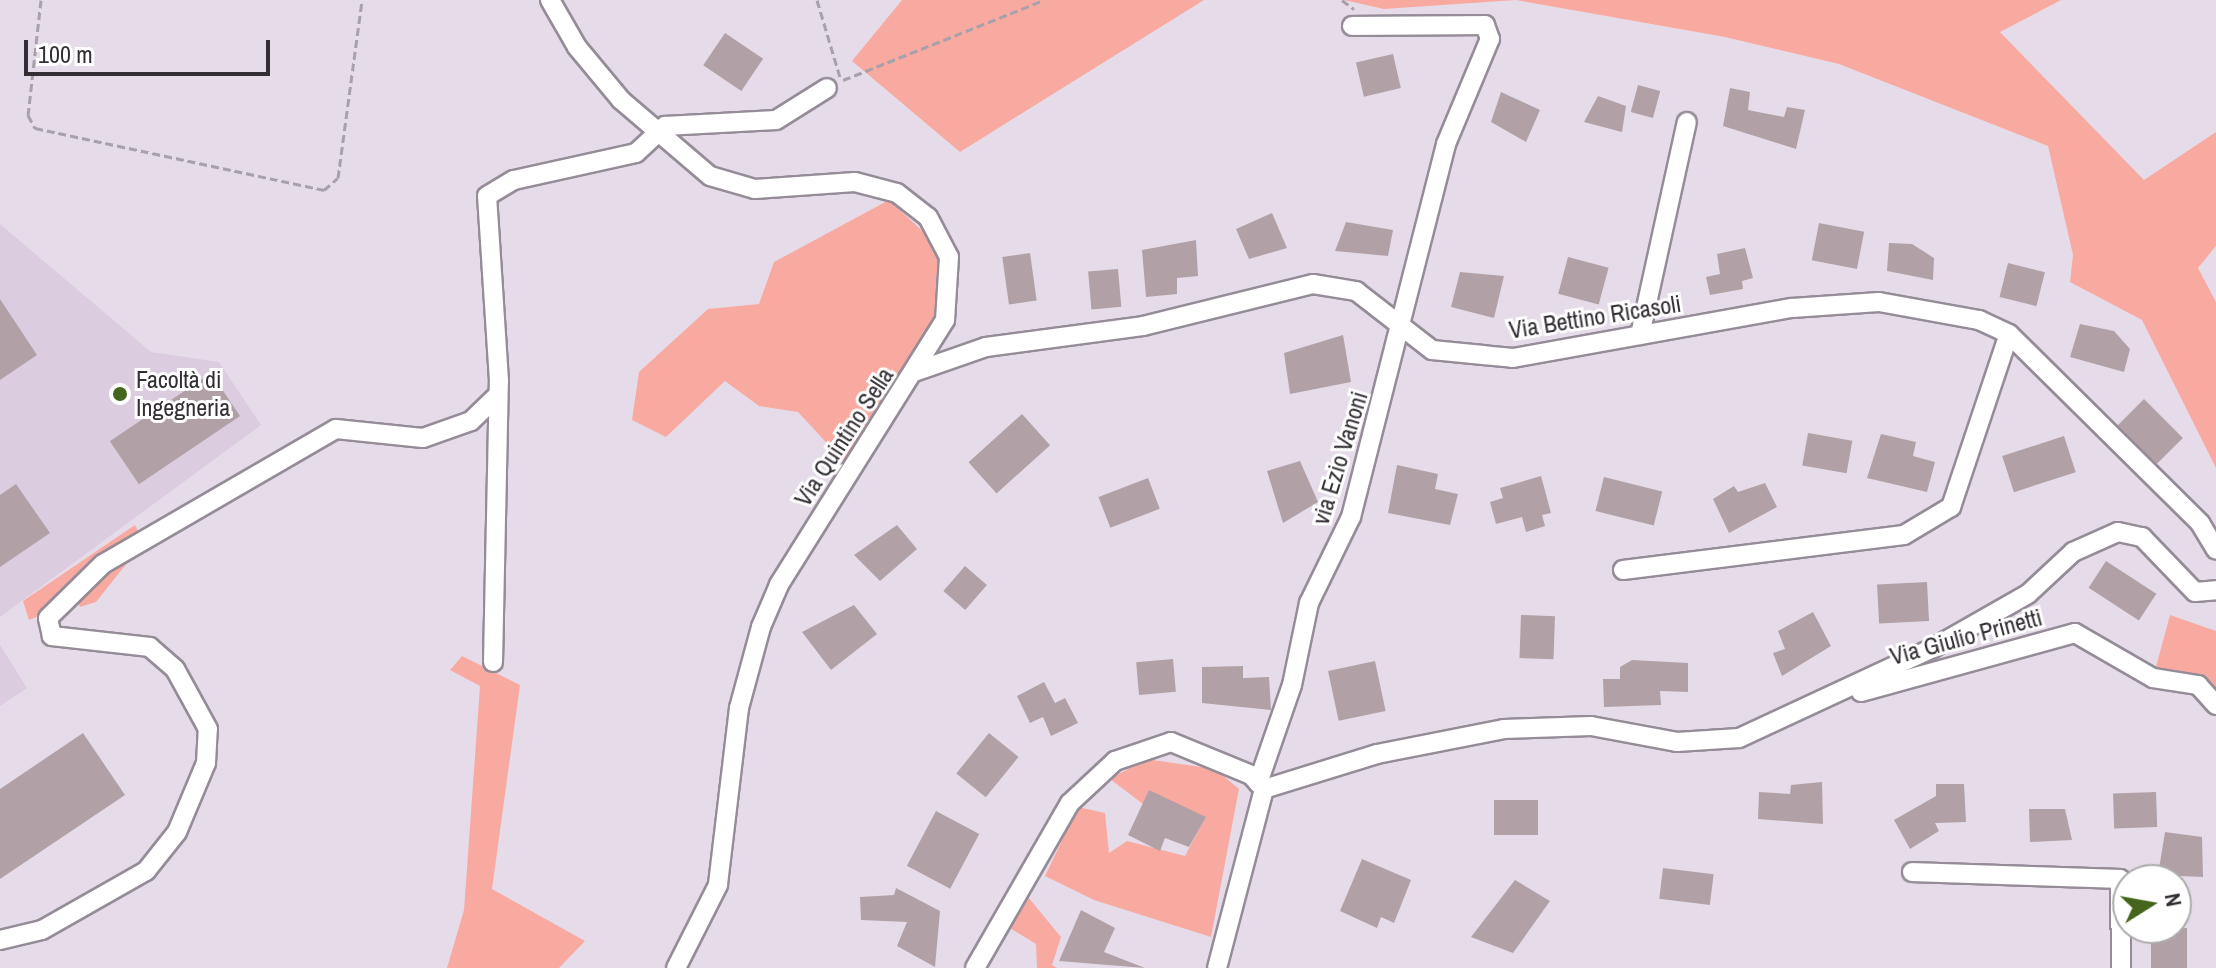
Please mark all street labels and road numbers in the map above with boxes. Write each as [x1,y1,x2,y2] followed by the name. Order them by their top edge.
[1507,289,1683,345] street label: Via Bettino Ricasoli
[789,362,899,512] street label: Via Quintino Sella
[1306,388,1374,528] street label: via Ezio Vanoni
[1887,603,2045,671] street label: Via Giulio Prinetti

